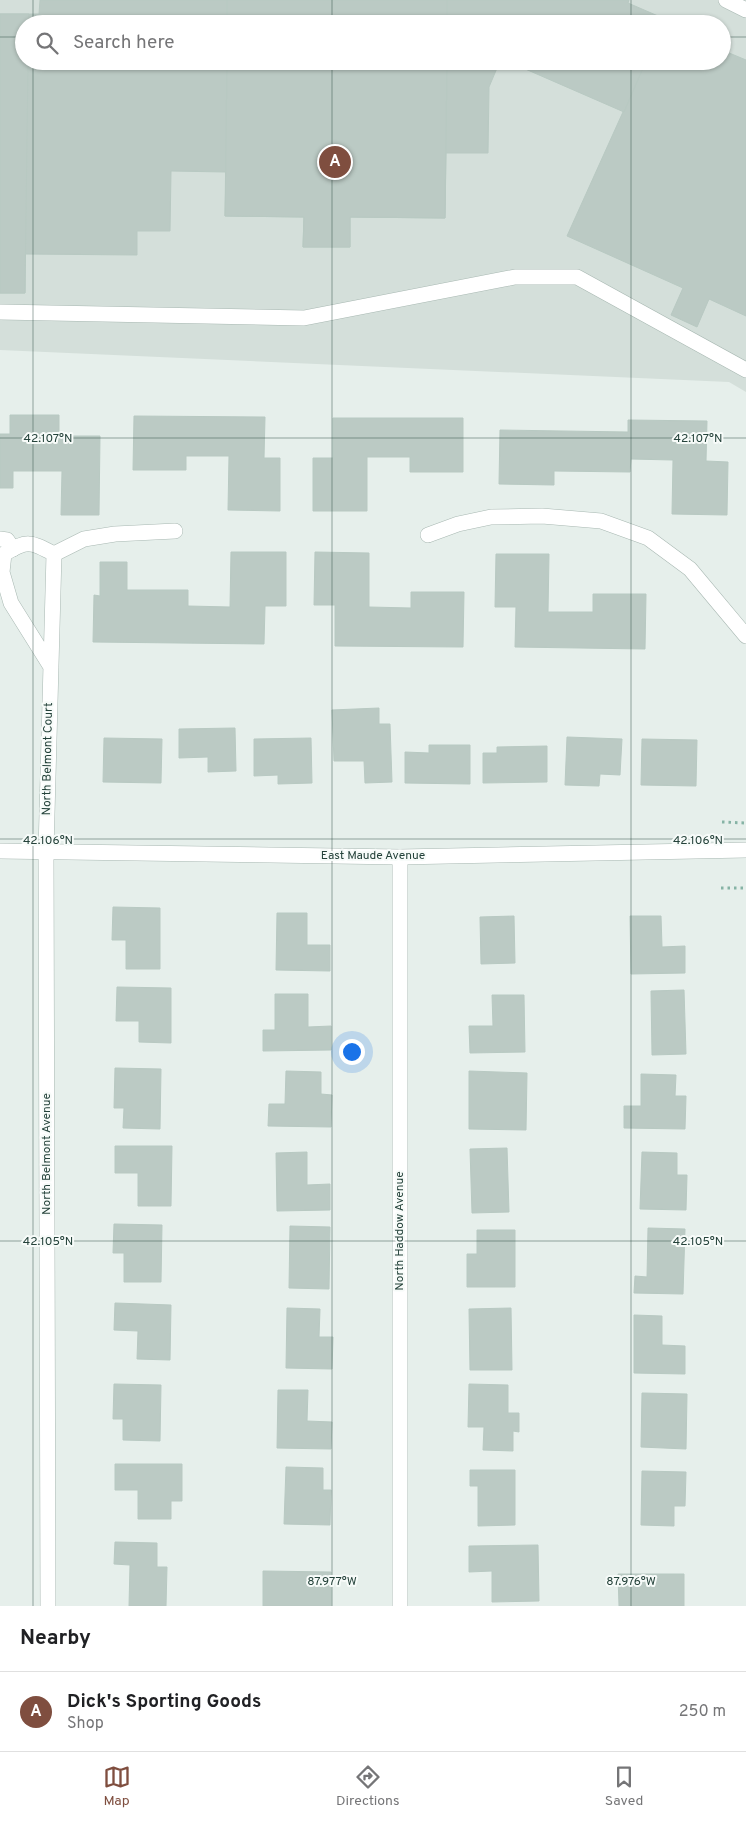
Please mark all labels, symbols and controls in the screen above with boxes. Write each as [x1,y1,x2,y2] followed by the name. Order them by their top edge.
[15,15,731,70] search box
[33,29,61,57] icon: search
[73,31,175,55] text: Search here
[319,143,351,181] pin: A
[24,431,72,447] text: 42.107°N
[674,431,722,447] text: 42.107°N
[39,702,57,816] street label: North Belmont Court
[23,833,73,849] text: 42.106°N
[673,833,723,849] text: 42.106°N
[321,848,425,864] street label: East Maude Avenue
[339,1039,365,1065] your location
[39,1093,55,1215] street label: North Belmont Avenue
[392,1171,408,1291] street label: North Haddow Avenue
[23,1234,73,1250] text: 42.105°N
[673,1234,723,1250] text: 42.105°N
[307,1574,357,1590] text: 87.977°W
[606,1574,656,1590] text: 87.976°W
[20,1625,91,1652] text: Nearby
[67,1690,261,1714] text: Dick's Sporting Goods
[30,1702,42,1722] text: A
[679,1702,726,1722] text: 250 m
[67,1714,104,1734] text: Shop
[103,1763,131,1810] tab: Map
[336,1763,400,1810] tab: Directions
[605,1763,643,1810] tab: Saved

